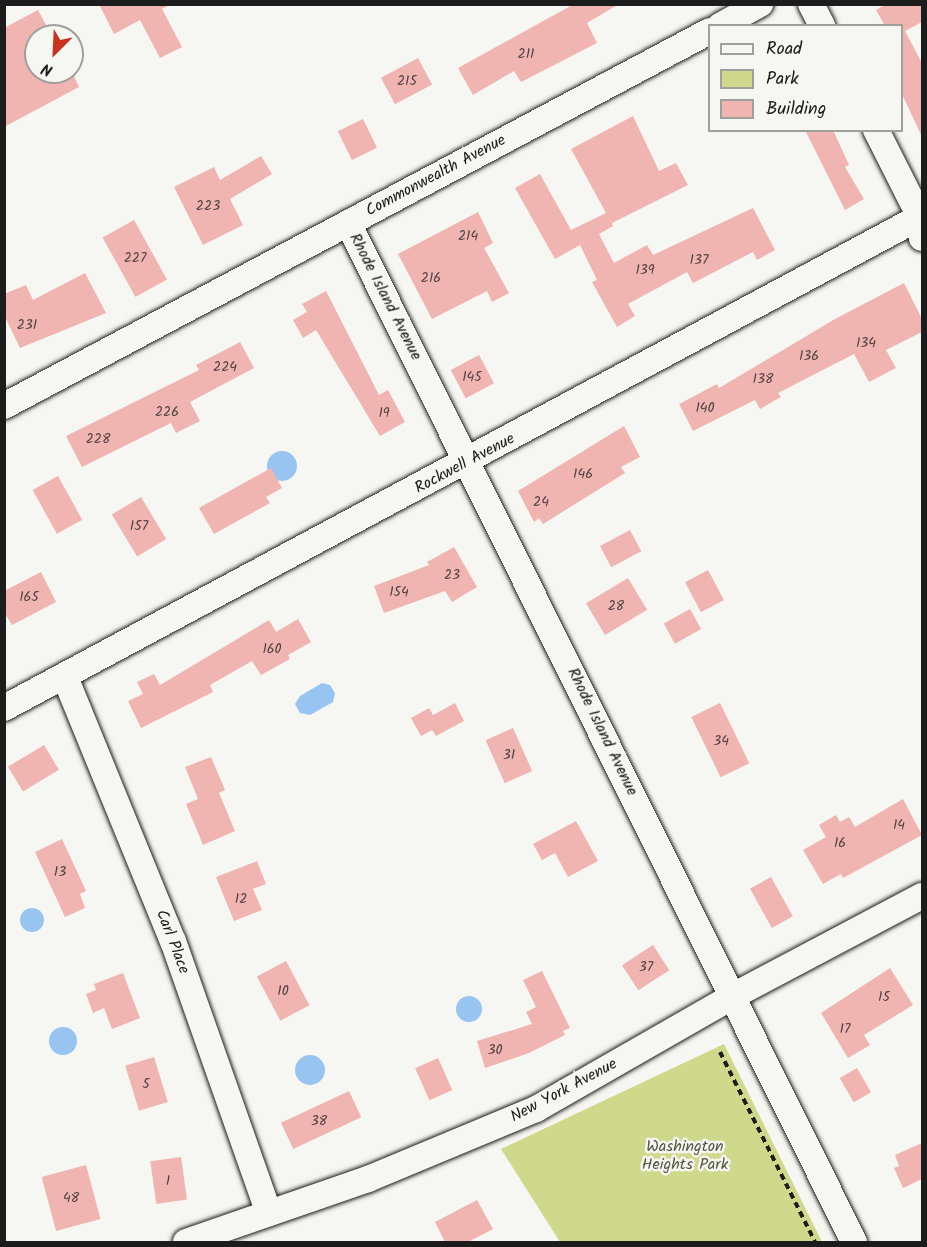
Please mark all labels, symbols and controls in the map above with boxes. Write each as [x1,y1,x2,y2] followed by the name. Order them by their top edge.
[24,24,84,84] north arrow
[708,24,903,132] legend
[766,35,802,64] text: Road
[518,46,534,62] house number: 211
[38,56,57,83] text: N
[766,65,799,94] text: Park
[397,73,417,89] house number: 215
[766,95,826,124] text: Building
[363,131,509,221] street label: Commonwealth Avenue
[196,198,220,214] house number: 223
[458,228,478,244] house number: 214
[345,230,425,364] street label: Rhode Island Avenue
[124,250,146,266] house number: 227
[690,252,708,268] house number: 137
[635,262,655,278] house number: 139
[421,270,441,286] house number: 216
[17,317,37,333] house number: 231
[856,335,876,351] house number: 134
[799,348,819,364] house number: 136
[213,359,237,375] house number: 224
[462,369,482,385] house number: 145
[753,371,773,387] house number: 138
[695,400,715,416] house number: 140
[155,404,179,420] house number: 226
[378,405,390,421] house number: 19
[412,430,518,498] street label: Rockwell Avenue
[86,431,110,447] house number: 228
[573,466,593,482] house number: 146
[533,494,549,510] house number: 24
[130,518,148,534] house number: 157
[444,567,460,583] house number: 23
[389,584,409,600] house number: 154
[19,589,39,605] house number: 165
[608,598,624,614] house number: 28
[262,641,282,657] house number: 160
[563,665,641,799] street label: Rhode Island Avenue
[713,733,729,749] house number: 34
[503,747,515,763] house number: 31
[893,817,905,833] house number: 14
[834,835,846,851] house number: 16
[54,864,66,880] house number: 13
[235,891,247,907] house number: 12
[151,907,193,977] street label: Carl Place
[639,959,653,975] house number: 37
[277,983,289,999] house number: 10
[878,989,890,1005] house number: 15
[840,1021,850,1037] house number: 17
[488,1042,502,1058] house number: 30
[507,1055,621,1127] street label: New York Avenue
[142,1076,150,1092] house number: 5
[311,1113,327,1129] house number: 38
[642,1137,728,1175] park label: Washington Heights Park
[166,1173,170,1189] house number: 1
[63,1190,79,1206] house number: 48

